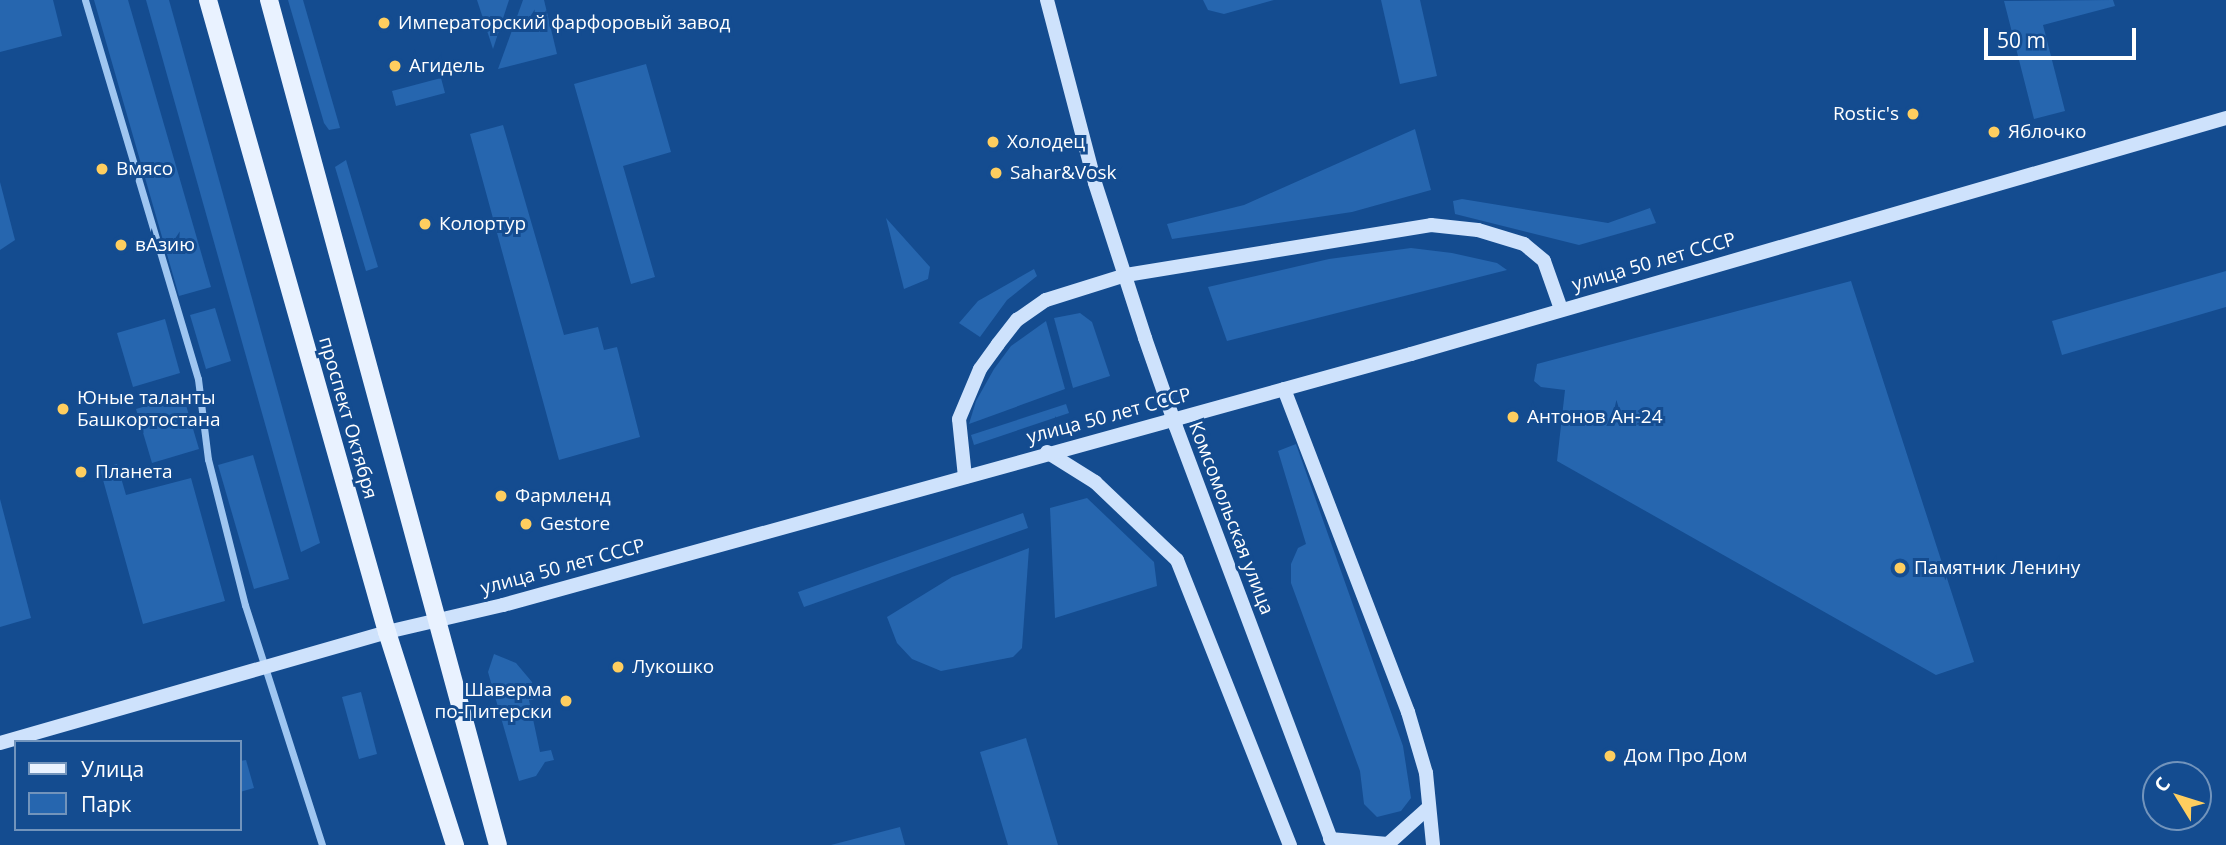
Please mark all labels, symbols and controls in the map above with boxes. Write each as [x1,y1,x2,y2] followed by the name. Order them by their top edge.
[398,12,730,34] place label: Императорский фарфоровый завод
[1988,14,2140,58] scale bar
[376,15,392,31] marker: Императорский фарфоровый завод
[1997,26,2046,54] text: 50 m
[409,55,485,77] place label: Агидель
[387,58,403,74] marker: Агидель
[1833,103,1899,125] place label: Rostic's
[1905,106,1921,122] marker: Rostic's
[2008,121,2086,143] place label: Яблочко
[1986,124,2002,140] marker: Яблочко
[1007,131,1085,153] place label: Холодец
[985,134,1001,150] marker: Холодец
[116,158,173,180] place label: Вмясо
[94,161,110,177] marker: Вмясо
[1010,162,1117,184] place label: Sahar&Vosk
[988,165,1004,181] marker: Sahar&Vosk
[439,213,526,235] place label: Колортур
[417,216,433,232] marker: Колортур
[1569,228,1739,296] street label: улица 50 лет СССР
[135,234,195,256] place label: вАзию
[113,237,129,253] marker: вАзию
[314,334,382,502] street label: проспект Октября
[1024,383,1194,449] street label: улица 50 лет СССР
[77,387,221,431] place label: Юные таланты Башкортостана
[55,401,71,417] marker: Юные таланты Башкортостана
[1527,406,1663,428] place label: Антонов Ан-24
[1505,409,1521,425] marker: Антонов Ан-24
[1184,418,1278,618] street label: Комсомольская улица
[95,461,172,483] place label: Планета
[73,464,89,480] marker: Планета
[515,485,611,507] place label: Фармленд
[493,488,509,504] marker: Фармленд
[540,513,610,535] place label: Gestore
[518,516,534,532] marker: Gestore
[478,534,648,600] street label: улица 50 лет СССР
[1914,557,2080,579] place label: Памятник Ленину
[1892,560,1908,576] marker: Памятник Ленину
[632,656,714,678] place label: Лукошко
[610,659,626,675] marker: Лукошко
[435,679,552,723] place label: Шаверма по-Питерски
[558,693,574,709] marker: Шаверма по-Питерски
[14,740,242,831] legend
[1624,745,1747,767] place label: Дом Про Дом
[1602,748,1618,764] marker: Дом Про Дом
[81,755,144,783] text: Улица
[2142,761,2212,831] north arrow
[2148,772,2176,797] text: С
[81,790,132,818] text: Парк

